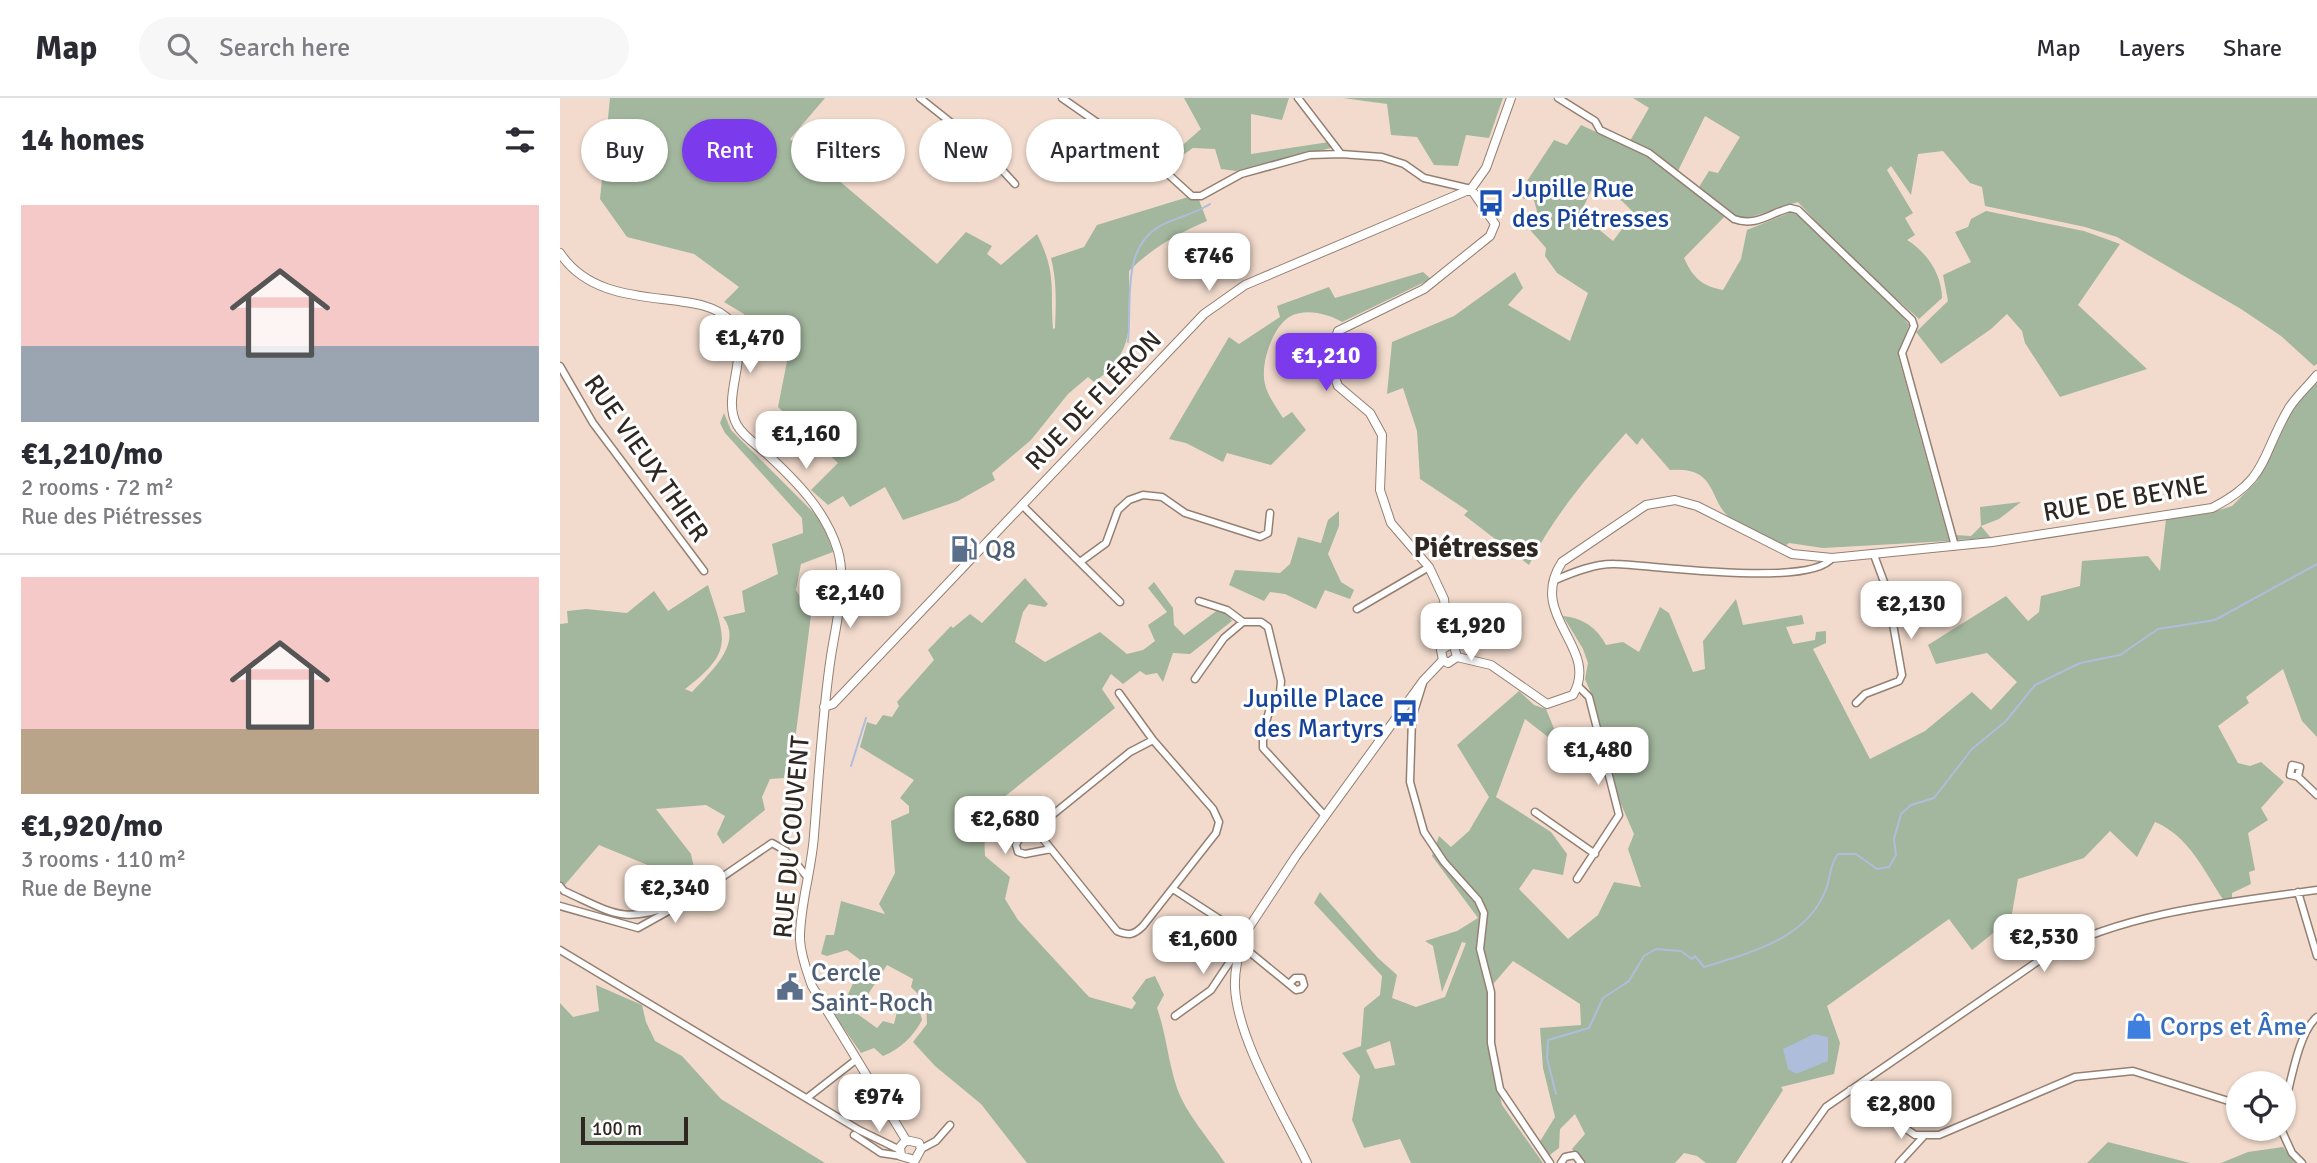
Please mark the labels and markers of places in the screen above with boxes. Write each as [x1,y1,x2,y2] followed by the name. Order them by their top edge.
[1512,173,1669,235] place label: Jupille Rue des Piétresses
[1476,188,1506,218] bus stop icon: Jupille Rue des Piétresses
[1168,234,1250,293] pin: €746
[693,316,807,375] pin: €1,470
[1269,334,1383,393] pin: €1,210
[749,412,863,471] pin: €1,160
[949,534,979,564] fuel station icon: Q8
[985,534,1016,566] place label: Q8
[793,570,907,630] pin: €2,140
[1854,582,1968,641] pin: €2,130
[1414,603,1528,663] pin: €1,920
[1243,683,1384,745] place label: Jupille Place des Martyrs
[1390,698,1420,728] bus stop icon: Jupille Place des Martyrs
[1541,728,1655,787] pin: €1,480
[948,796,1062,856] pin: €2,680
[618,866,732,925] pin: €2,340
[1987,914,2101,974] pin: €2,530
[1146,916,1260,976] pin: €1,600
[811,957,933,1019] place label: Cercle Saint-Roch
[775,972,805,1002] public building icon: Cercle Saint-Roch
[2124,1011,2154,1041] shop icon: Corps et Âme
[2160,1011,2307,1043] place label: Corps et Âme
[838,1074,920,1134] pin: €974
[1844,1082,1958,1141] pin: €2,800

